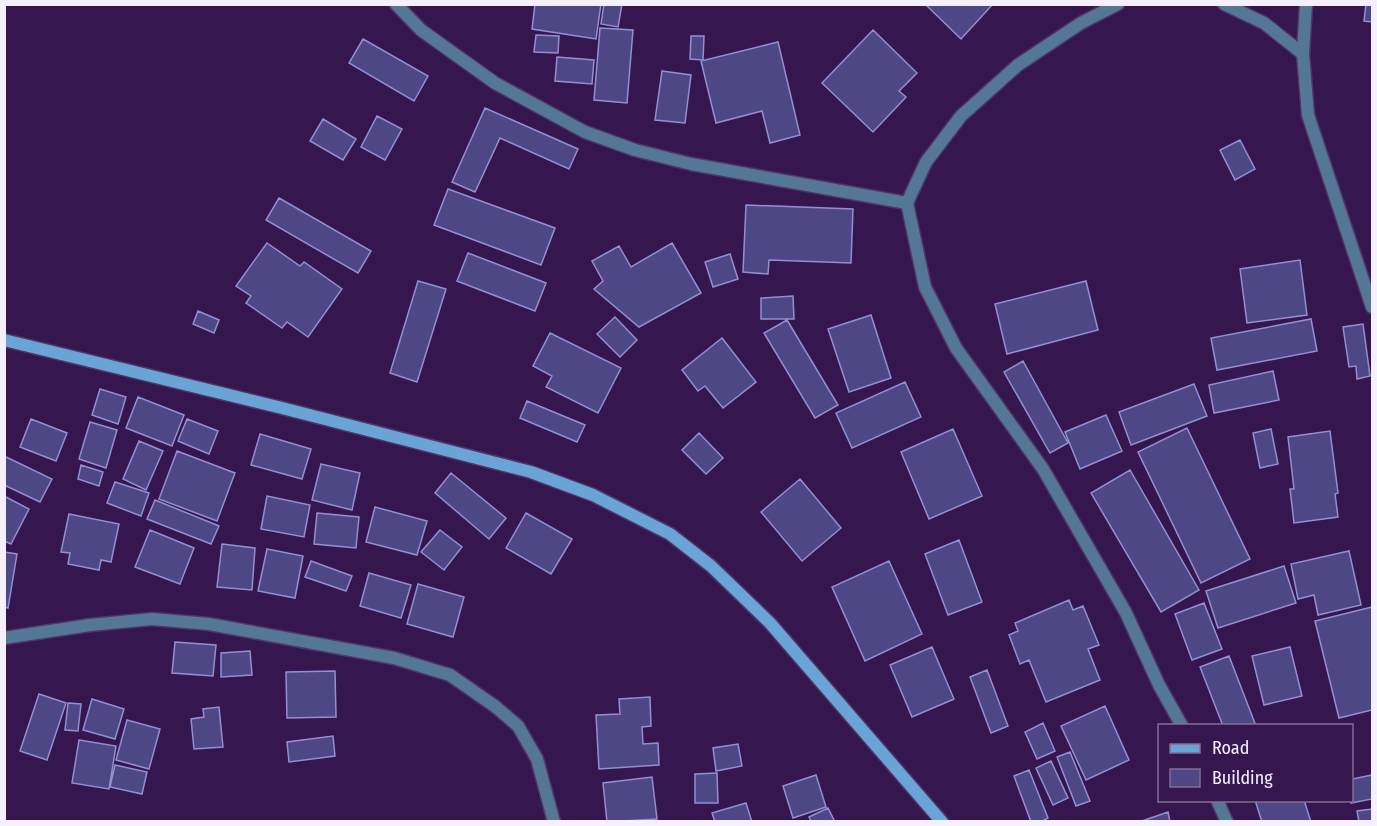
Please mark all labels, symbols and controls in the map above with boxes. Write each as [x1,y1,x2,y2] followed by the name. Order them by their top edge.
[1158,724,1353,802] legend
[1212,737,1249,759] text: Road
[1212,767,1273,789] text: Building

